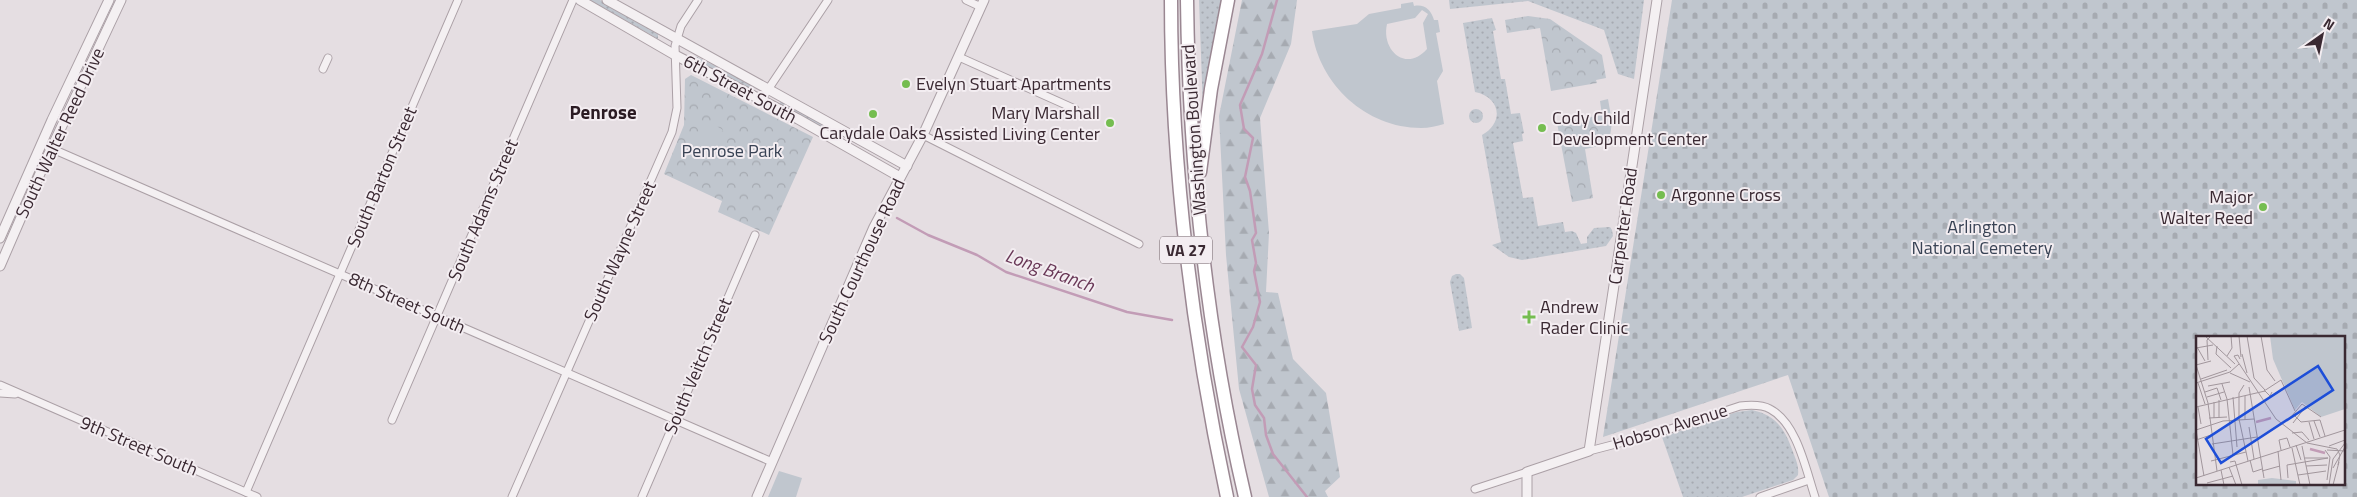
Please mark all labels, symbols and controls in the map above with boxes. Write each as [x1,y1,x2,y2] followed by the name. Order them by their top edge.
[2297,10,2347,60] north arrow
[2320,12,2339,35] text: N
[8,43,111,222] street label: South Walter Reed Drive
[1174,44,1213,216] street label: Washington Boulevard
[679,47,802,130] street label: 6th Street South
[916,70,1111,97] place label: Evelyn Stuart Apartments
[900,78,912,90] marker: Evelyn Stuart Apartments
[569,97,637,126] district label: Penrose
[933,99,1100,147] place label: Mary Marshall Assisted Living Center
[340,101,424,252] street label: South Barton Street
[1552,104,1707,152] place label: Cody Child Development Center
[867,108,879,120] marker: Carydale Oaks
[1104,117,1116,129] marker: Mary Marshall Assisted Living Center
[819,119,927,146] place label: Carydale Oaks
[1536,122,1548,134] marker: Cody Child Development Center
[440,134,525,285] street label: South Adams Street
[682,137,783,164] park label: Penrose Park
[1601,166,1644,286] street label: Carpenter Road
[811,174,912,348] street label: South Courthouse Road
[576,176,663,325] street label: South Wayne Street
[1671,181,1781,208] place label: Argonne Cross
[2160,183,2253,231] place label: Major Walter Reed
[1655,189,1667,201] marker: Argonne Cross
[2257,201,2269,213] marker: Major Walter Reed
[1912,213,2053,261] park label: Arlington National Cemetery
[1160,236,1212,264] road number: VA 27
[1002,240,1099,299] water label: Long Branch
[345,265,470,340] street label: 8th Street South
[657,293,739,438] street label: South Veitch Street
[1540,293,1628,341] place label: Andrew Rader Clinic
[1522,310,1536,324] marker: Andrew Rader Clinic
[2196,336,2344,484] inset map
[1609,396,1731,457] street label: Hobson Avenue
[76,409,202,482] street label: 9th Street South

